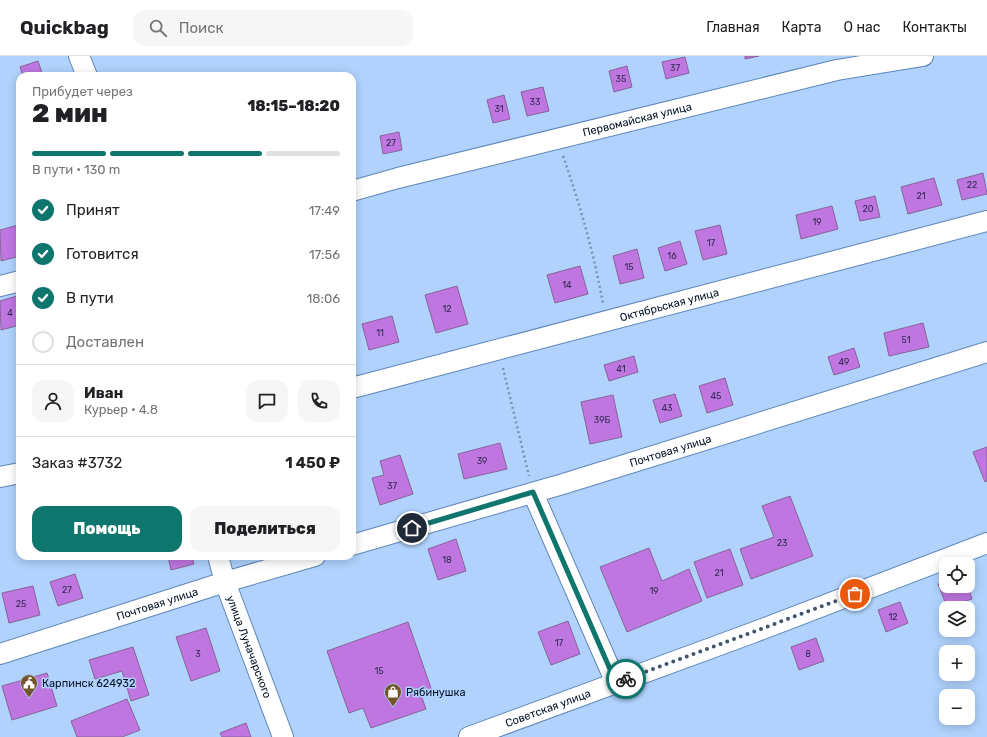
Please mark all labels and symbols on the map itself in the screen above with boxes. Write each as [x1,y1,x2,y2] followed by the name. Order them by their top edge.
[670,63,680,73] house number: 37
[616,74,626,84] house number: 35
[530,97,540,107] house number: 33
[581,100,693,139] street label: Первомайская улица
[494,104,504,114] house number: 31
[386,138,396,148] house number: 27
[967,180,977,190] house number: 22
[916,191,926,201] house number: 21
[863,204,874,214] house number: 20
[812,217,822,227] house number: 19
[707,238,716,248] house number: 17
[667,251,677,261] house number: 16
[624,262,634,272] house number: 15
[562,280,572,290] house number: 14
[618,285,720,324] street label: Октябрьская улица
[442,304,452,314] house number: 12
[7,308,13,318] house number: 4
[376,328,384,338] house number: 11
[901,335,911,345] house number: 51
[839,357,849,367] house number: 49
[616,364,626,374] house number: 41
[711,391,721,401] house number: 45
[662,403,673,413] house number: 43
[594,415,610,425] house number: 39Б
[628,432,713,469] street label: Почтовая улица
[477,456,487,466] house number: 39
[387,481,397,491] house number: 37
[395,511,429,545] pin
[777,538,787,548] house number: 23
[442,555,452,565] house number: 18
[714,568,724,578] house number: 21
[838,577,872,611] pin
[62,585,72,595] house number: 27
[115,585,200,623] street label: Почтовая улица
[649,586,659,596] house number: 19
[224,594,274,700] street label: улица Луначарского
[16,599,26,609] house number: 25
[888,612,898,622] house number: 12
[555,638,564,648] house number: 17
[195,649,201,659] house number: 3
[805,649,811,659] house number: 8
[606,659,646,699] courier
[374,666,384,676] house number: 15
[19,673,39,698] public building icon: Карпинск 624932
[42,677,135,690] place label: Карпинск 624932
[383,682,403,707] shop icon: Рябинушка
[406,686,466,699] place label: Рябинушка
[503,686,592,730] street label: Советская улица

